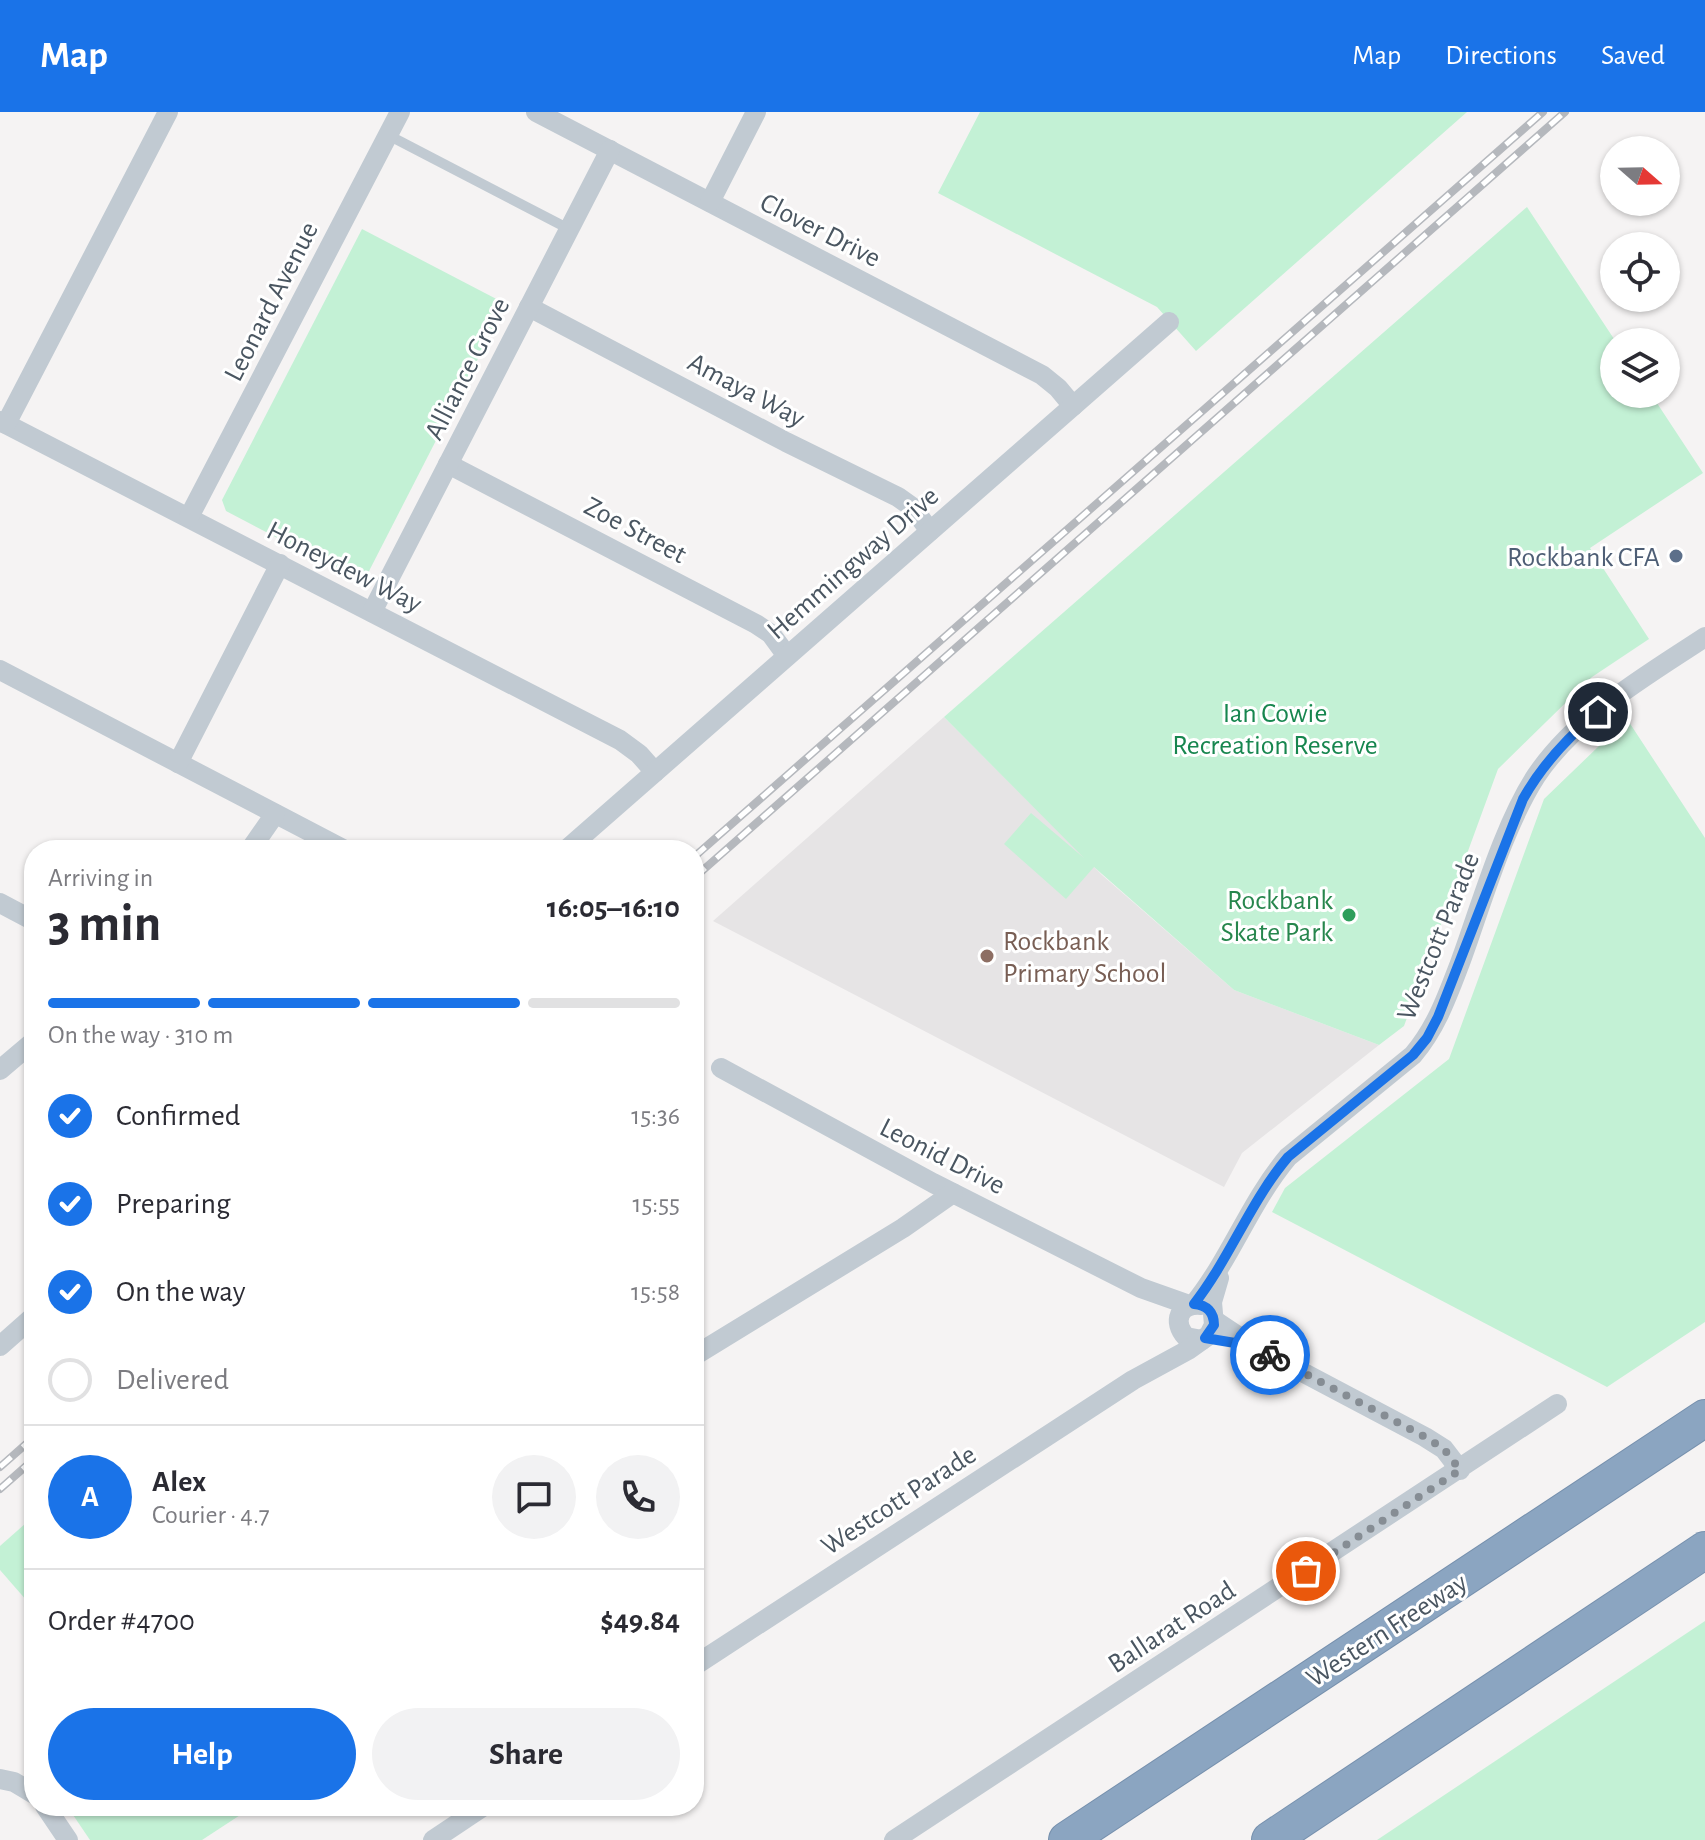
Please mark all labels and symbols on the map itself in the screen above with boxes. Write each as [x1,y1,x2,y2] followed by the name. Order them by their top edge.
[1600,136,1680,216] north arrow
[755,189,885,273] street label: Clover Drive
[220,218,324,386] street label: Leonard Avenue
[420,293,515,444] street label: Alliance Grove
[683,348,809,433] street label: Amaya Way
[762,482,944,645] street label: Hemmingway Drive
[579,492,691,569] street label: Zoe Street
[262,517,426,619] street label: Honeydew Way
[1507,544,1660,572] place label: Rockbank CFA
[1667,547,1685,565] marker: Rockbank CFA
[1564,678,1632,746] pin
[1172,700,1378,760] park label: Ian Cowie Recreation Reserve
[1393,849,1485,1025] street label: Westcott Parade
[1221,887,1333,947] place label: Rockbank Skate Park
[1340,906,1358,924] marker: Rockbank Skate Park
[1003,928,1166,988] place label: Rockbank Primary School
[978,947,996,965] marker: Rockbank Primary School
[875,1113,1009,1200] street label: Leonid Drive
[1230,1315,1310,1395] courier
[817,1440,981,1561] street label: Westcott Parade
[1272,1537,1340,1605] pin
[1302,1568,1473,1693] street label: Western Freeway
[1103,1576,1241,1679] street label: Ballarat Road

